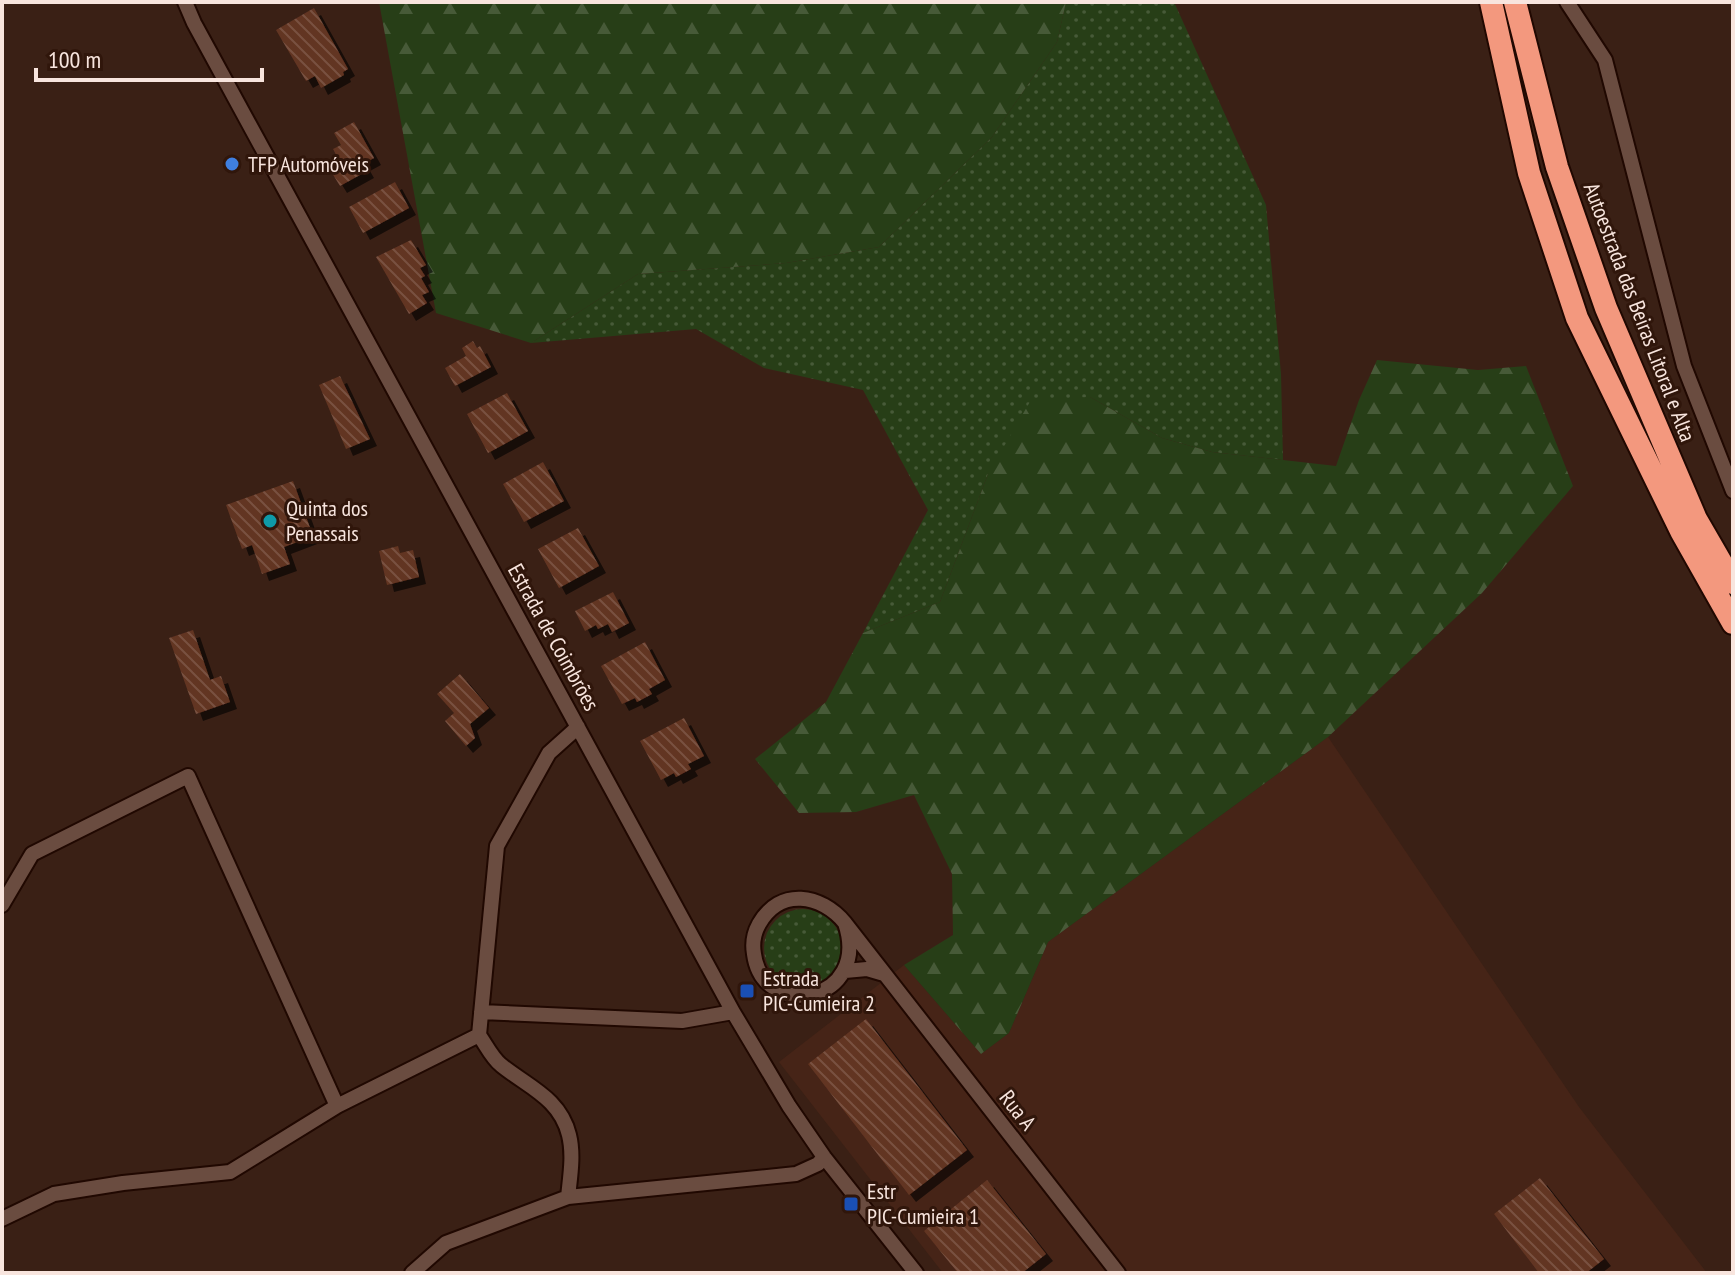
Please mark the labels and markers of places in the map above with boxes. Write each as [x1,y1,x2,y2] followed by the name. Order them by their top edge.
[248,150,369,178] place label: TFP Automóveis
[223,155,241,173] marker: TFP Automóveis
[286,494,368,547] place label: Quinta dos Penassais
[261,512,279,530] marker: Quinta dos Penassais
[763,964,875,1017] place label: Estrada PIC-Cumieira 2
[738,982,756,1000] marker: Estrada PIC-Cumieira 2
[867,1177,979,1230] place label: Estr PIC-Cumieira 1
[842,1195,860,1213] marker: Estr PIC-Cumieira 1

